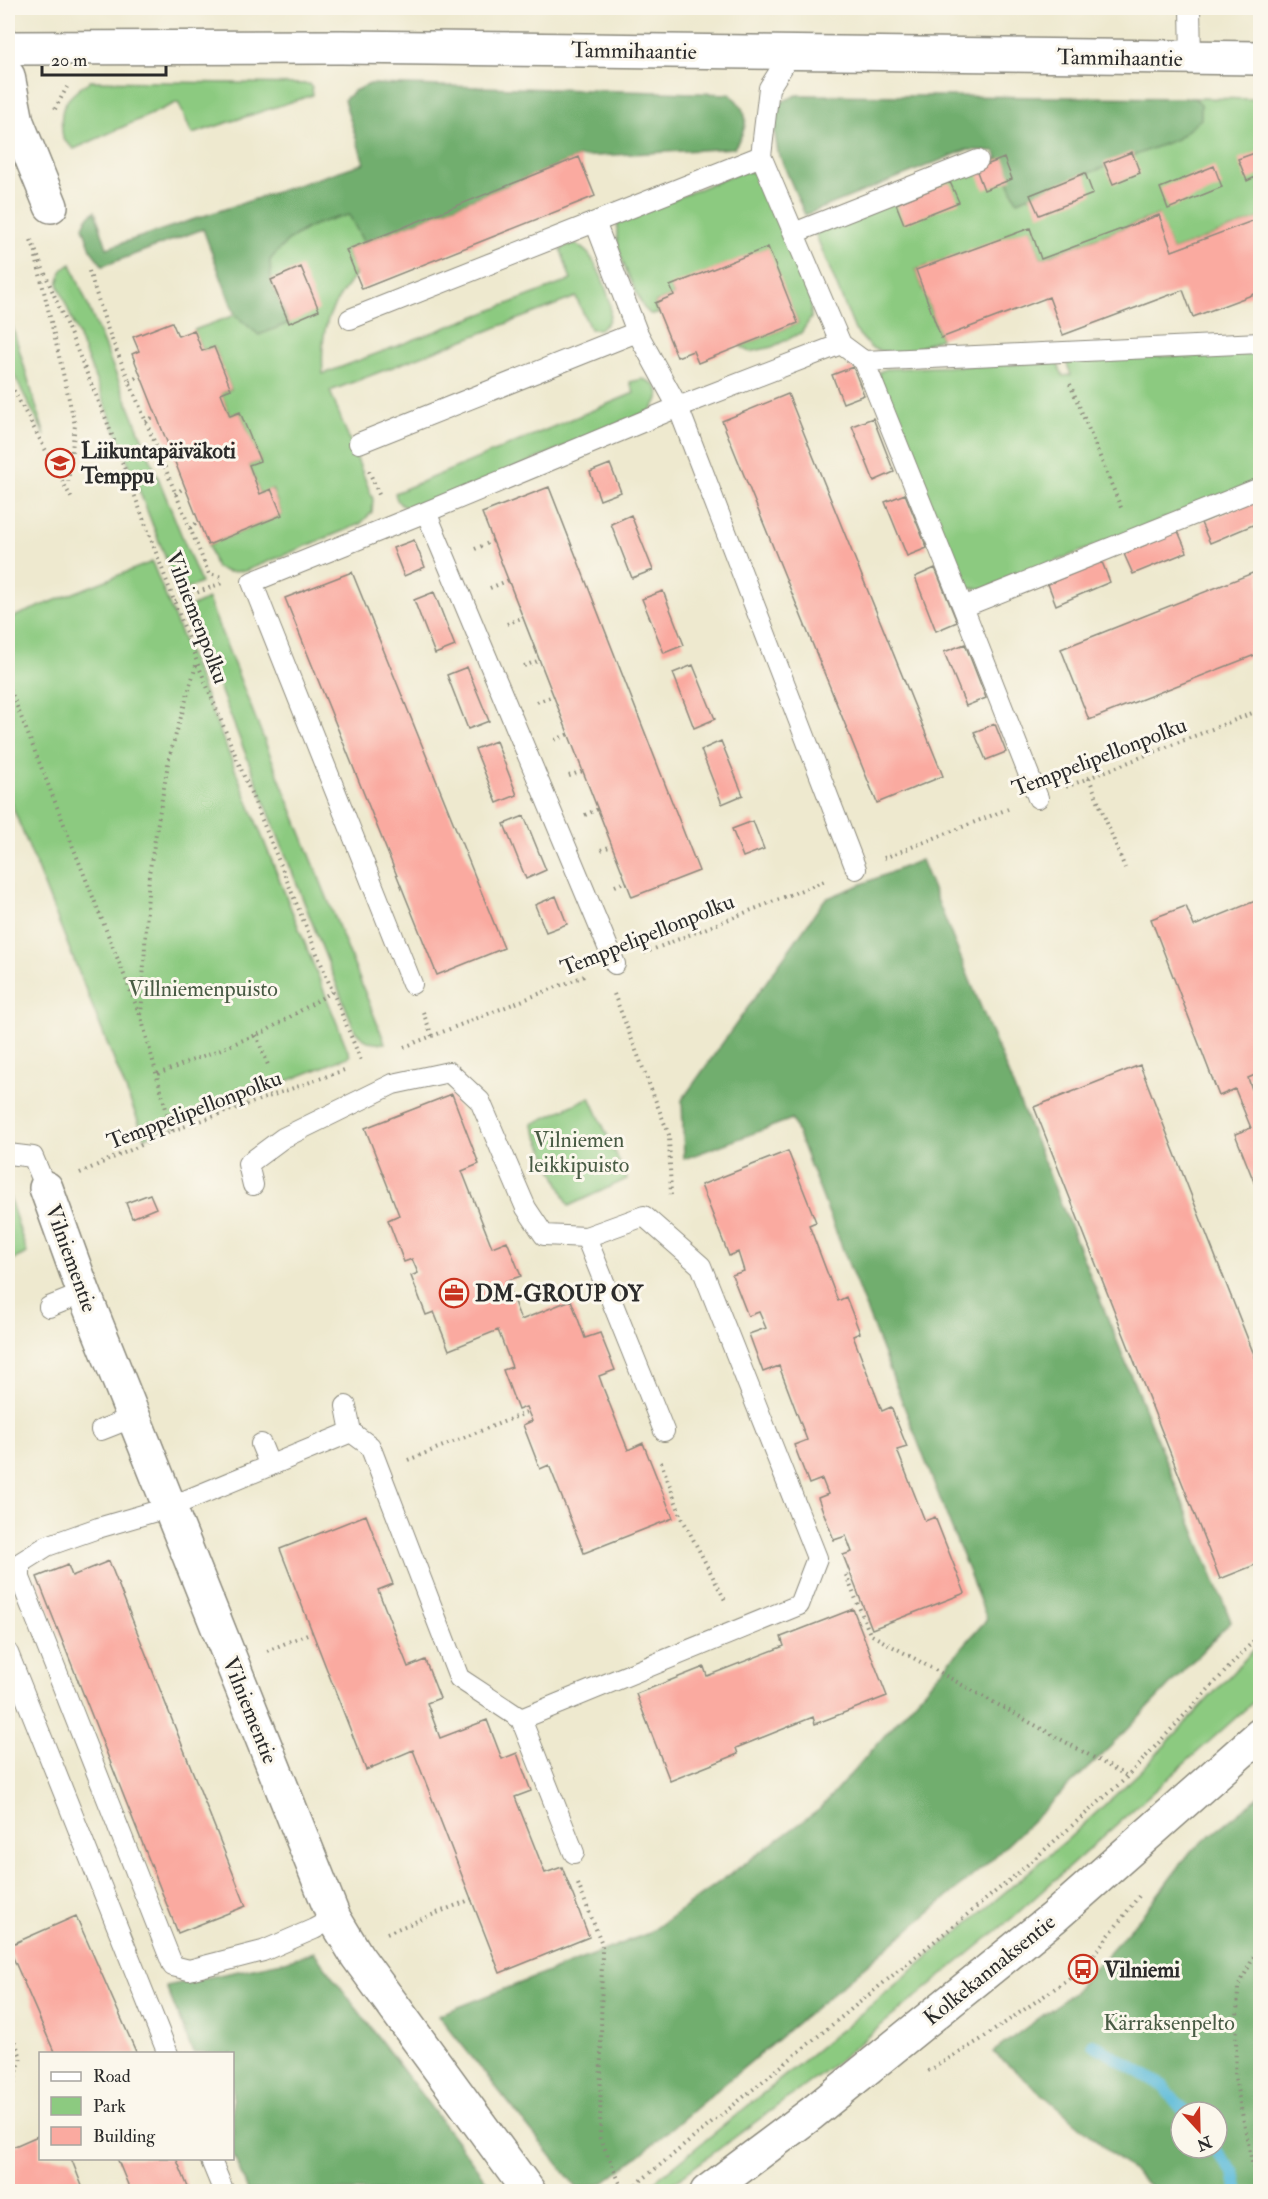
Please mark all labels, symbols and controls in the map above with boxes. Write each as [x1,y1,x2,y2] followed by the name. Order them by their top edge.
[571,36,697,66] street label: Tammihaantie
[42,39,166,77] scale bar
[1057,43,1183,73] street label: Tammihaantie
[51,49,87,72] text: 20 m
[80,437,236,491] place label: Liikuntapäiväkoti Temppu
[44,447,76,479] school or university icon: Liikuntapäiväkoti Temppu
[158,547,235,688] street label: Vilniemenpolku
[1008,711,1191,804] street label: Temppelipellonpolku
[556,887,739,983] street label: Temppelipellonpolku
[128,975,278,1004] park label: Villniemenpuisto
[103,1064,286,1157] street label: Temppelipellonpolku
[529,1126,629,1180] park label: Vilniemen leikkipuisto
[39,1201,104,1316] street label: Vilniementie
[438,1277,470,1309] office icon: DM-GROUP OY
[475,1280,644,1308] place label: DM-GROUP OY
[216,1653,284,1768] street label: Vilniementie
[918,1908,1061,2032] street label: Kolkekannaksentie
[1067,1953,1099,1985] bus stop icon: Vilniemi
[1103,1956,1180,1984] place label: Vilniemi
[1103,2009,1235,2038] park label: Kärraksenpelto
[39,2052,234,2160] legend
[93,2065,131,2088] text: Road
[93,2095,126,2118] text: Park
[1169,2100,1229,2160] north arrow
[93,2125,156,2148] text: Building
[1193,2131,1216,2155] text: N

